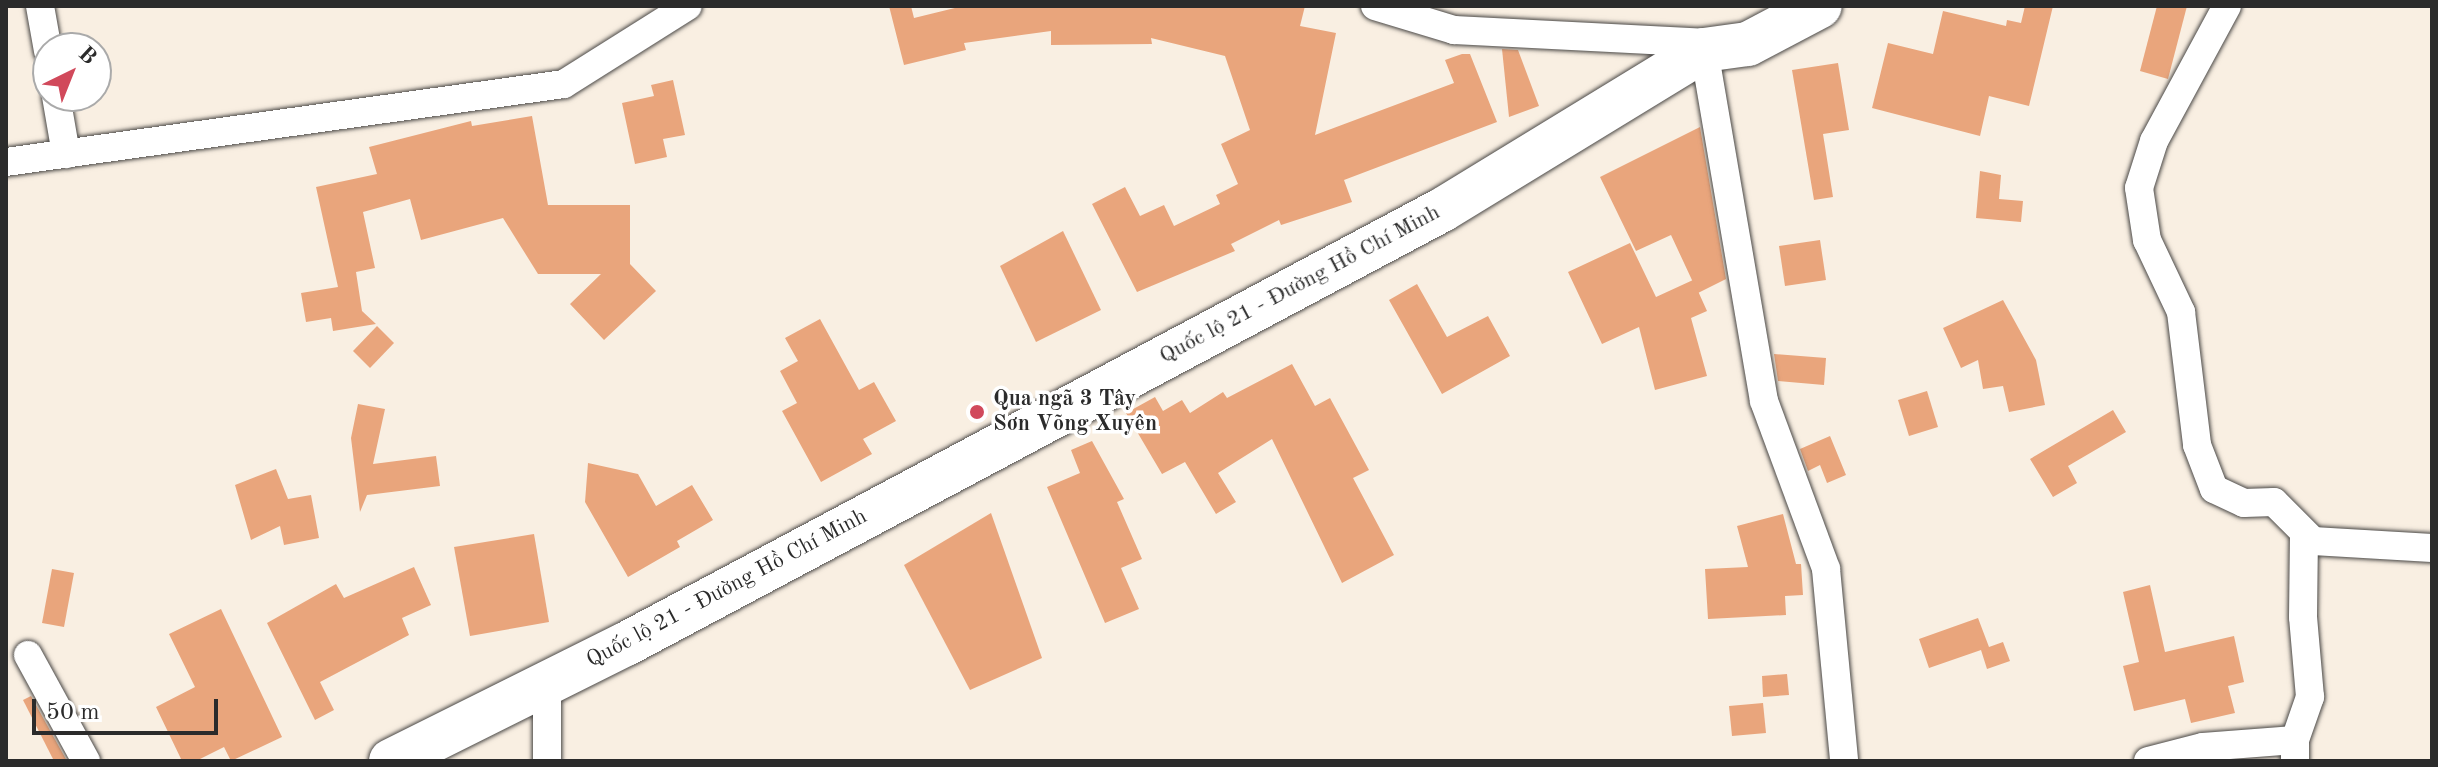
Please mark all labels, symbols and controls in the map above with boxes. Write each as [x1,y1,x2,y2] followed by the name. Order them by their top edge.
[32,32,112,112] north arrow
[74,43,100,69] text: B
[1155,200,1445,370] street label: Quốc lộ 21 - Đường Hồ Chí Minh
[993,386,1157,438] place label: Qua ngã 3 Tây Sơn Võng Xuyên
[968,403,986,421] marker: Qua ngã 3 Tây Sơn Võng Xuyên
[582,504,872,674] street label: Quốc lộ 21 - Đường Hồ Chí Minh
[36,683,222,733] scale bar
[46,701,100,725] text: 50 m

